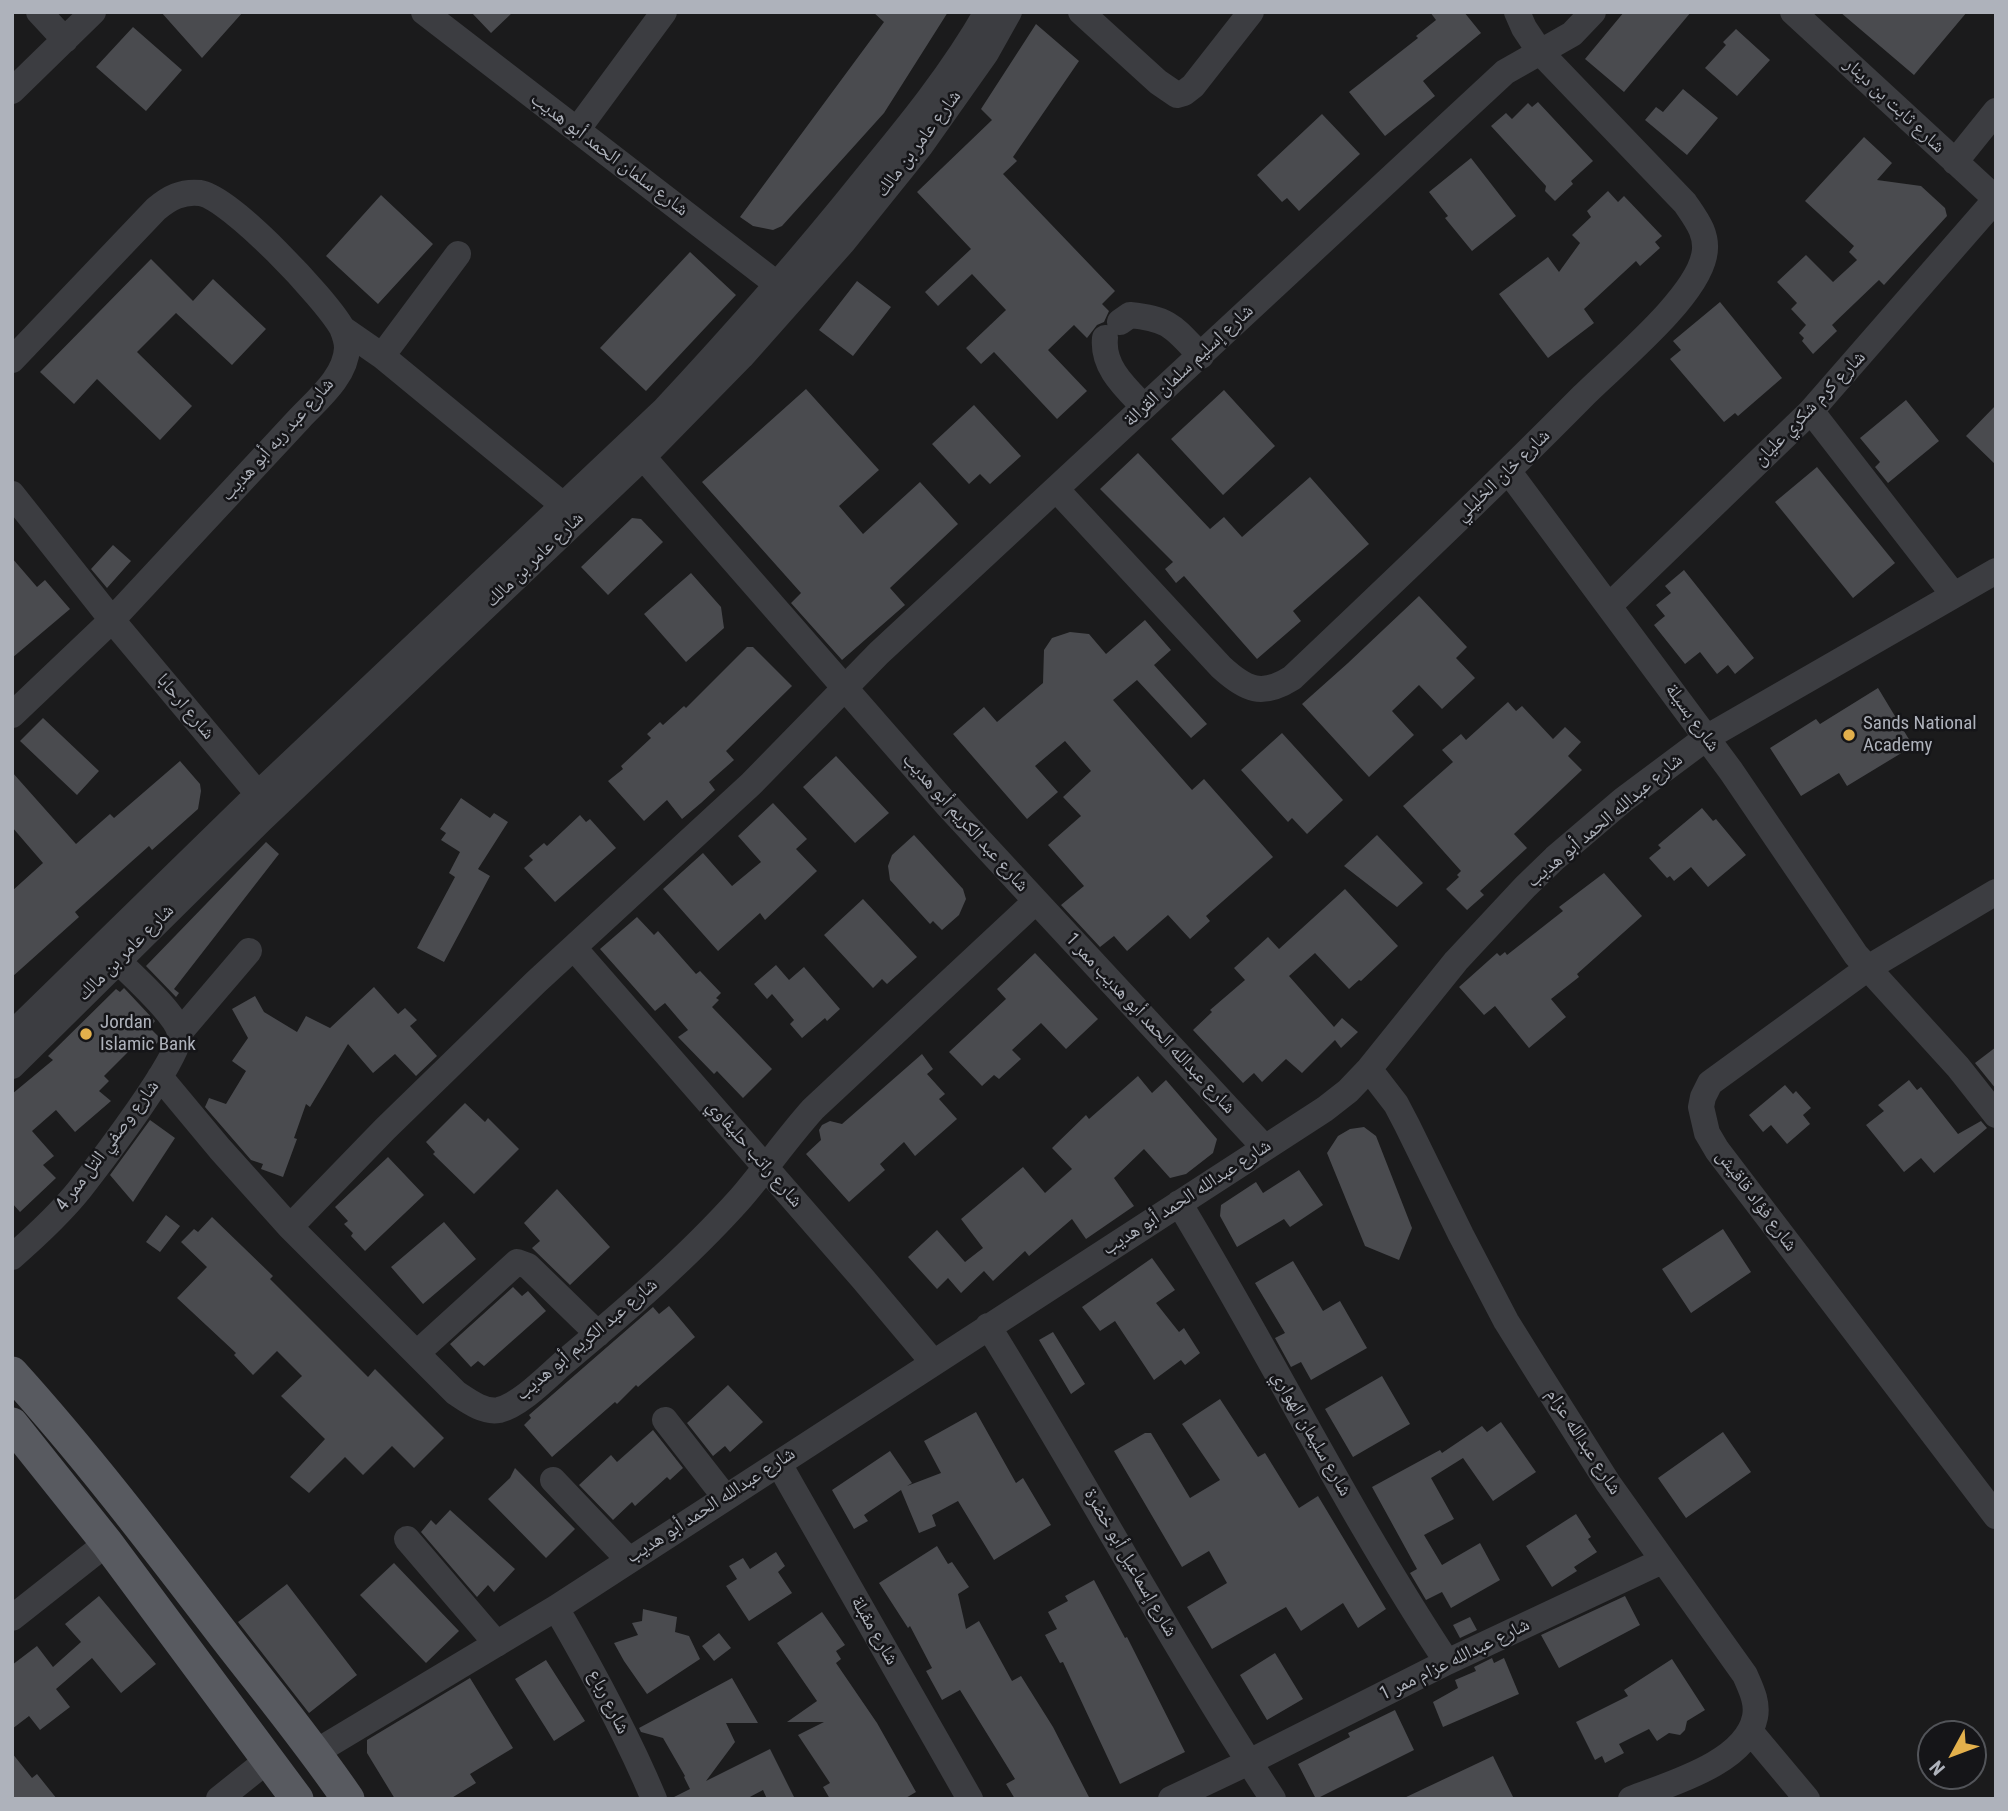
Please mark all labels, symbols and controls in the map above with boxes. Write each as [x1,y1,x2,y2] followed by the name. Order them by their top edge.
[1839,53,1949,159] street label: شارع ثابت بن دينار
[871,86,967,202] street label: شارع عامر بن مالك
[526,88,692,222] street label: شارع سلمان الحمد أبو هديب
[1119,300,1259,432] street label: شارع إسليم سلمان القرالة
[1749,347,1871,471] street label: شارع كرم شكري عليان
[217,374,339,506] street label: شارع عبد ربه أبو هديب
[1451,425,1555,527] street label: شارع خان الخليلي
[481,507,589,613] street label: شارع عامر بن مالك
[151,669,219,745] street label: شارع ارحابا
[1660,680,1724,756] street label: شارع بسيلة
[1863,713,1977,757] place label: Sands National Academy
[1841,727,1857,743] marker: Sands National Academy
[897,749,1033,897] street label: شارع عبد الكريم أبو هديب
[1522,749,1688,893] street label: شارع عبدالله الحمد أبو هديب
[73,900,179,1006] street label: شارع عامر بن مالك
[1060,929,1240,1119] street label: شارع عبدالله الحمد أبو هديب ممر 1
[100,1012,196,1056] place label: Jordan Islamic Bank
[78,1026,94,1042] marker: Jordan Islamic Bank
[51,1076,165,1216] street label: شارع وصفي التل ممر 4
[701,1096,807,1212] street label: شارع راتب حليفاوي
[1098,1135,1276,1261] street label: شارع عبدالله الحمد أبو هديب
[1710,1146,1802,1256] street label: شارع فؤاد قاقيش
[511,1274,663,1406] street label: شارع عبد الكريم أبو هديب
[1266,1367,1356,1501] street label: شارع سليمان الهواري
[1540,1385,1626,1499] street label: شارع عبدالله عزام
[622,1443,800,1569] street label: شارع عبدالله الحمد أبو هديب
[1078,1485,1182,1641] street label: شارع إسماعيل أبو خضرة
[845,1593,903,1669] street label: شارع مقبلة
[1376,1614,1534,1706] street label: شارع عبدالله عزام ممر 1
[582,1666,634,1738] street label: شارع رباع
[1917,1720,1987,1790] north arrow
[1925,1756,1950,1780] text: N

